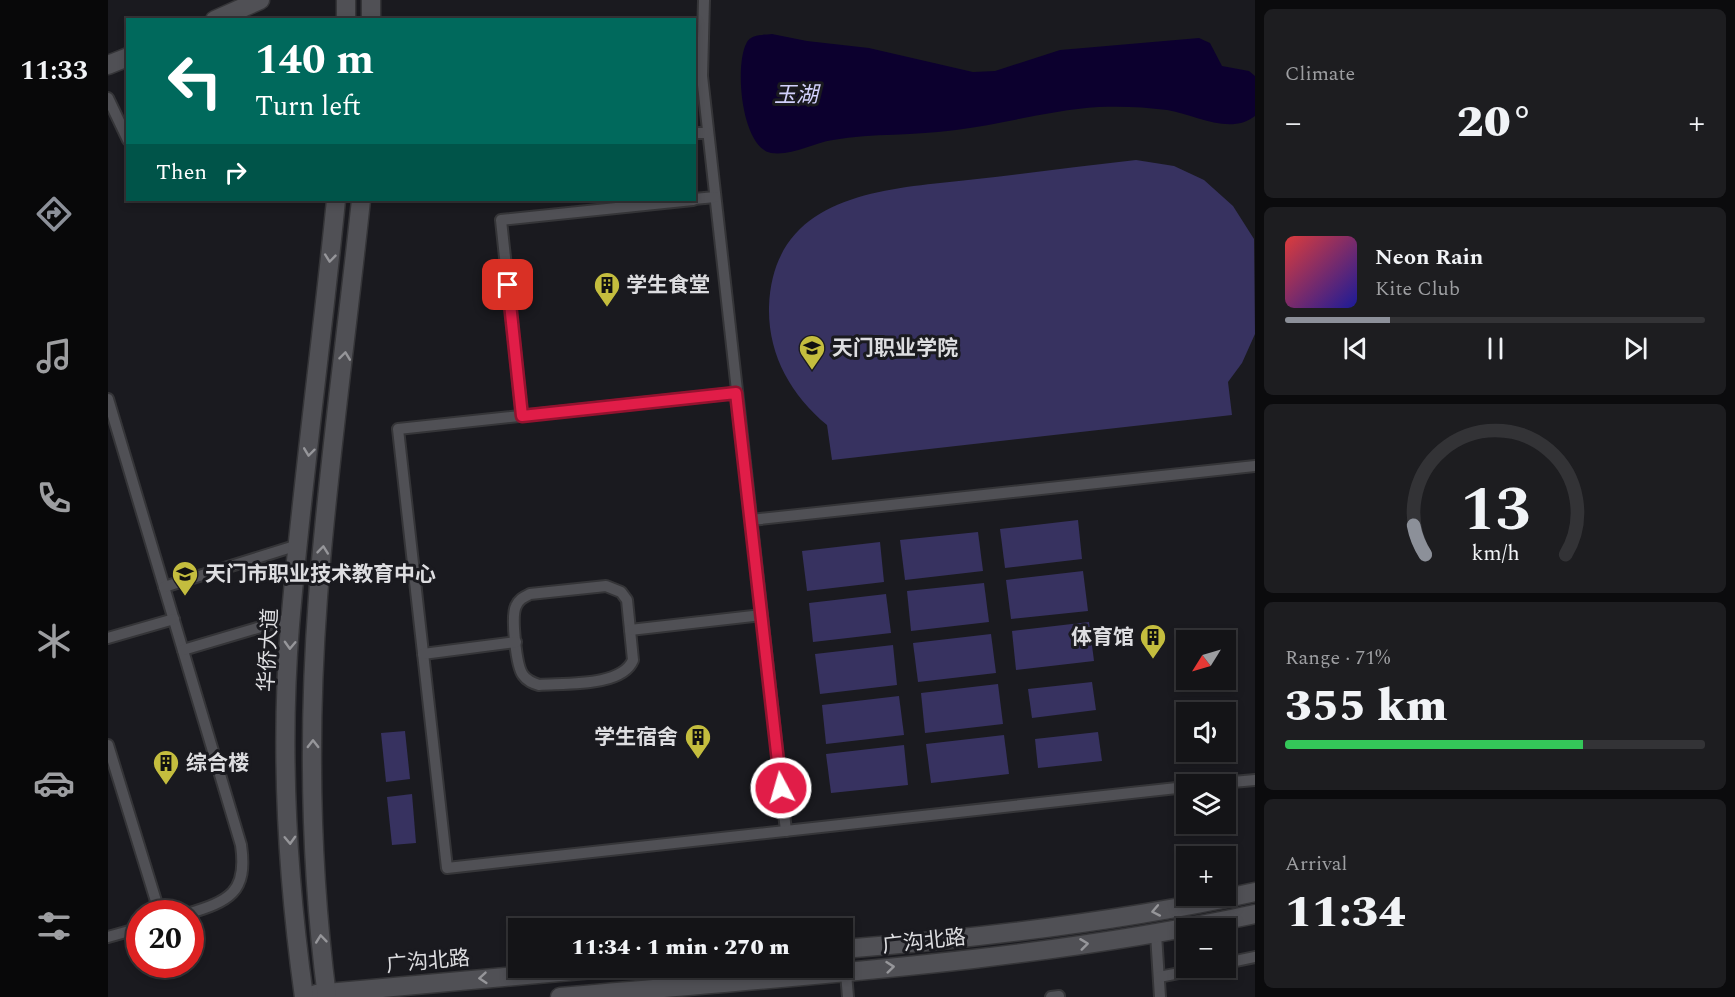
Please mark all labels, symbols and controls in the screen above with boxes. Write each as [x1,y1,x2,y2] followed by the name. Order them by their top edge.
[255,29,374,92] text: 140 m
[156,42,234,120] icon: left
[20,50,88,92] text: 11:33
[1285,59,1355,89] text: Climate
[774,79,821,112] water label: 玉湖
[255,86,361,128] text: Turn left
[1457,88,1533,157] text: 20°
[1285,98,1302,148] text: −
[1688,98,1705,148] text: +
[156,156,207,189] text: Then
[219,156,252,189] icon: right
[33,193,75,235] icon: directions
[1375,241,1483,274] text: Neon Rain
[324,253,337,262] one-way arrow
[482,259,533,310] pin
[491,268,524,301] icon: arrive
[592,270,622,308] building icon: 学生食堂
[626,270,710,302] place label: 学生食堂
[1375,274,1460,304] text: Kite Club
[1339,332,1372,365] icon: previous
[1479,332,1512,365] icon: pause
[1619,332,1652,365] icon: next
[797,333,827,371] school or university icon: 天门职业学院
[832,333,958,365] place label: 天门职业学院
[33,335,75,377] icon: music
[338,351,350,360] one-way arrow
[303,447,316,456] one-way arrow
[1460,464,1530,559] text: 13
[33,477,75,519] icon: phone
[1471,538,1519,571] text: km/h
[316,545,329,554] one-way arrow
[170,559,200,597] school or university icon: 天门市职业技术教育中心
[205,559,436,591] place label: 天门市职业技术教育中心
[251,607,287,693] street label: 华侨大道
[33,620,75,662] icon: climate
[1071,622,1134,654] place label: 体育馆
[1138,622,1168,660] building icon: 体育馆
[1176,630,1236,690] north arrow
[1176,630,1236,978] map controls
[283,641,296,650] one-way arrow
[1285,643,1390,673] text: Range · 71%
[1285,672,1447,741] text: 355 km
[1176,702,1236,762] button: sound
[594,722,678,754] place label: 学生宿舍
[683,722,713,760] building icon: 学生宿舍
[307,740,320,749] one-way arrow
[151,748,181,786] building icon: 综合楼
[186,748,249,780] place label: 综合楼
[749,756,813,820] position arrow
[33,762,75,804] icon: car
[1176,774,1236,834] button: layers
[283,836,296,845] one-way arrow
[1176,846,1236,906] button: +
[1285,849,1347,879] text: Arrival
[1285,878,1406,947] text: 11:34
[126,900,204,978] speed limit sign: 20
[1152,904,1162,917] one-way arrow
[33,905,75,947] icon: filters
[1176,918,1236,978] button: −
[881,922,968,962] street label: 广沟北路
[571,931,790,964] text: 11:34 · 1 min · 270 m
[315,934,328,943] one-way arrow
[1079,938,1088,951] one-way arrow
[385,942,471,982] street label: 广沟北路
[885,961,894,974] one-way arrow
[478,971,487,984] one-way arrow

